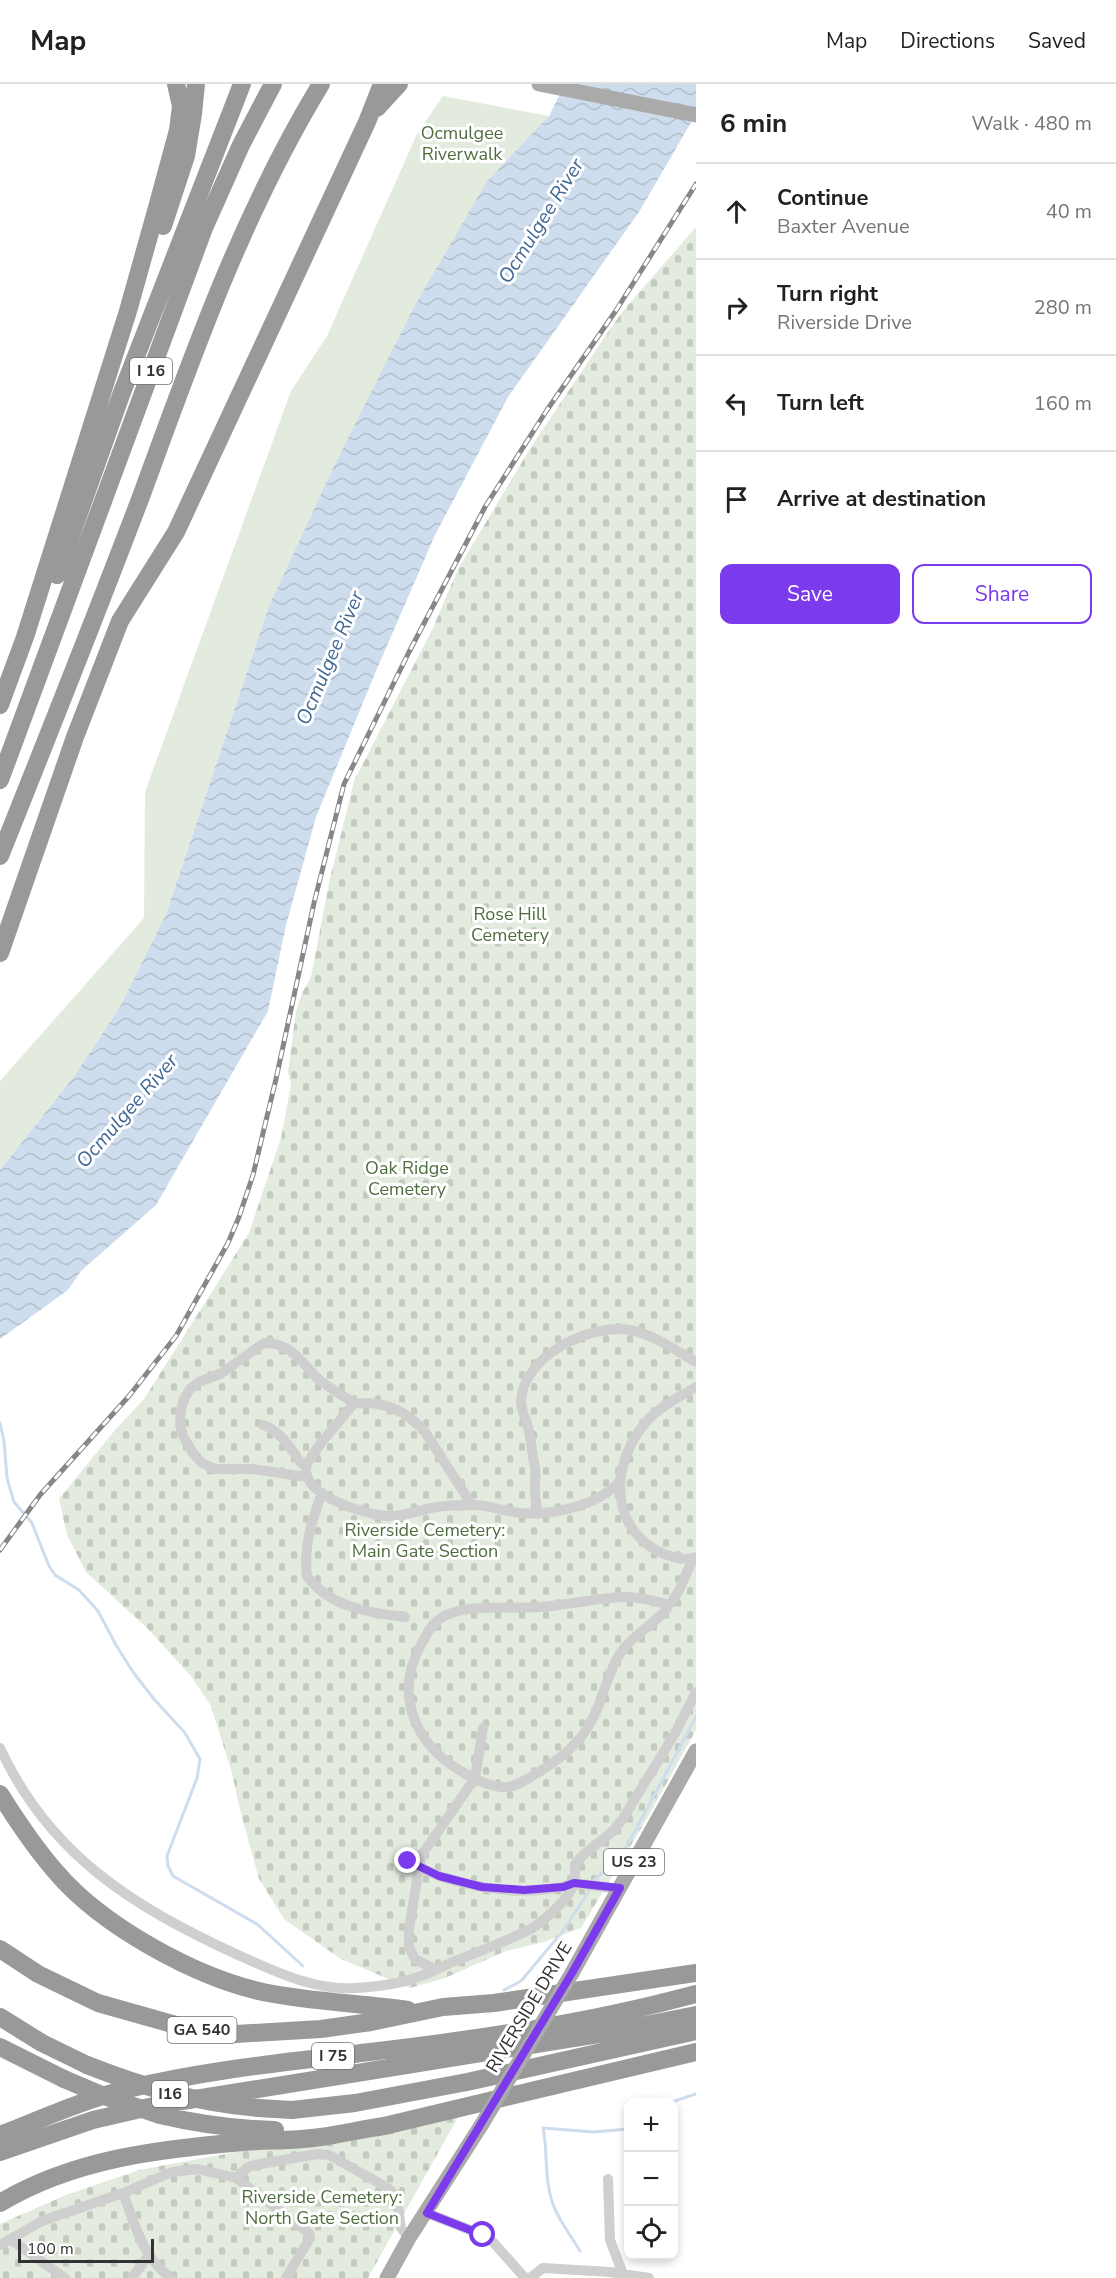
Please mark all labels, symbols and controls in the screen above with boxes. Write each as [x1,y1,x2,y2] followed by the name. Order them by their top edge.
[30,22,86,60] text: Map
[826,27,867,55] text: Map
[900,27,995,55] text: Directions
[1028,27,1086,55] text: Saved
[720,106,787,141] text: 6 min
[972,110,1092,137] text: Walk · 480 m
[421,121,503,166] park label: Ocmulgee Riverwalk
[492,153,591,289] water label: Ocmulgee River
[777,183,868,213] text: Continue
[720,195,753,228] icon: ahead
[1046,198,1092,225] text: 40 m
[777,213,910,240] text: Baxter Avenue
[777,279,878,309] text: Turn right
[720,291,753,324] icon: right
[1034,294,1092,321] text: 280 m
[777,309,912,336] text: Riverside Drive
[130,358,172,384] road number: I 16
[720,387,753,420] icon: left
[777,388,864,418] text: Turn left
[1034,390,1092,417] text: 160 m
[720,483,753,516] icon: arrive
[777,484,986,514] text: Arrive at destination
[720,564,900,624] button: Save
[912,564,1092,624] button: Share
[290,586,371,729] water label: Ocmulgee River
[471,902,550,947] park label: Rose Hill Cemetery
[70,1048,185,1174] water label: Ocmulgee River
[365,1156,449,1201] park label: Oak Ridge Cemetery
[345,1518,505,1563] park label: Riverside Cemetery: Main Gate Section
[394,1847,420,1873] route end
[604,1849,664,1875] road number: US 23
[480,1937,578,2077] street label: RIVERSIDE DRIVE
[168,2017,236,2043] road number: GA 540
[312,2043,354,2069] road number: I 75
[152,2081,188,2107] road number: I16
[624,2098,678,2260] map controls
[624,2098,678,2152] button: +
[624,2152,678,2206] button: −
[242,2185,402,2230] park label: Riverside Cemetery: North Gate Section
[624,2206,678,2260] button: locate
[469,2221,495,2247] route start
[18,2236,154,2264] scale bar
[27,2238,74,2260] text: 100 m

